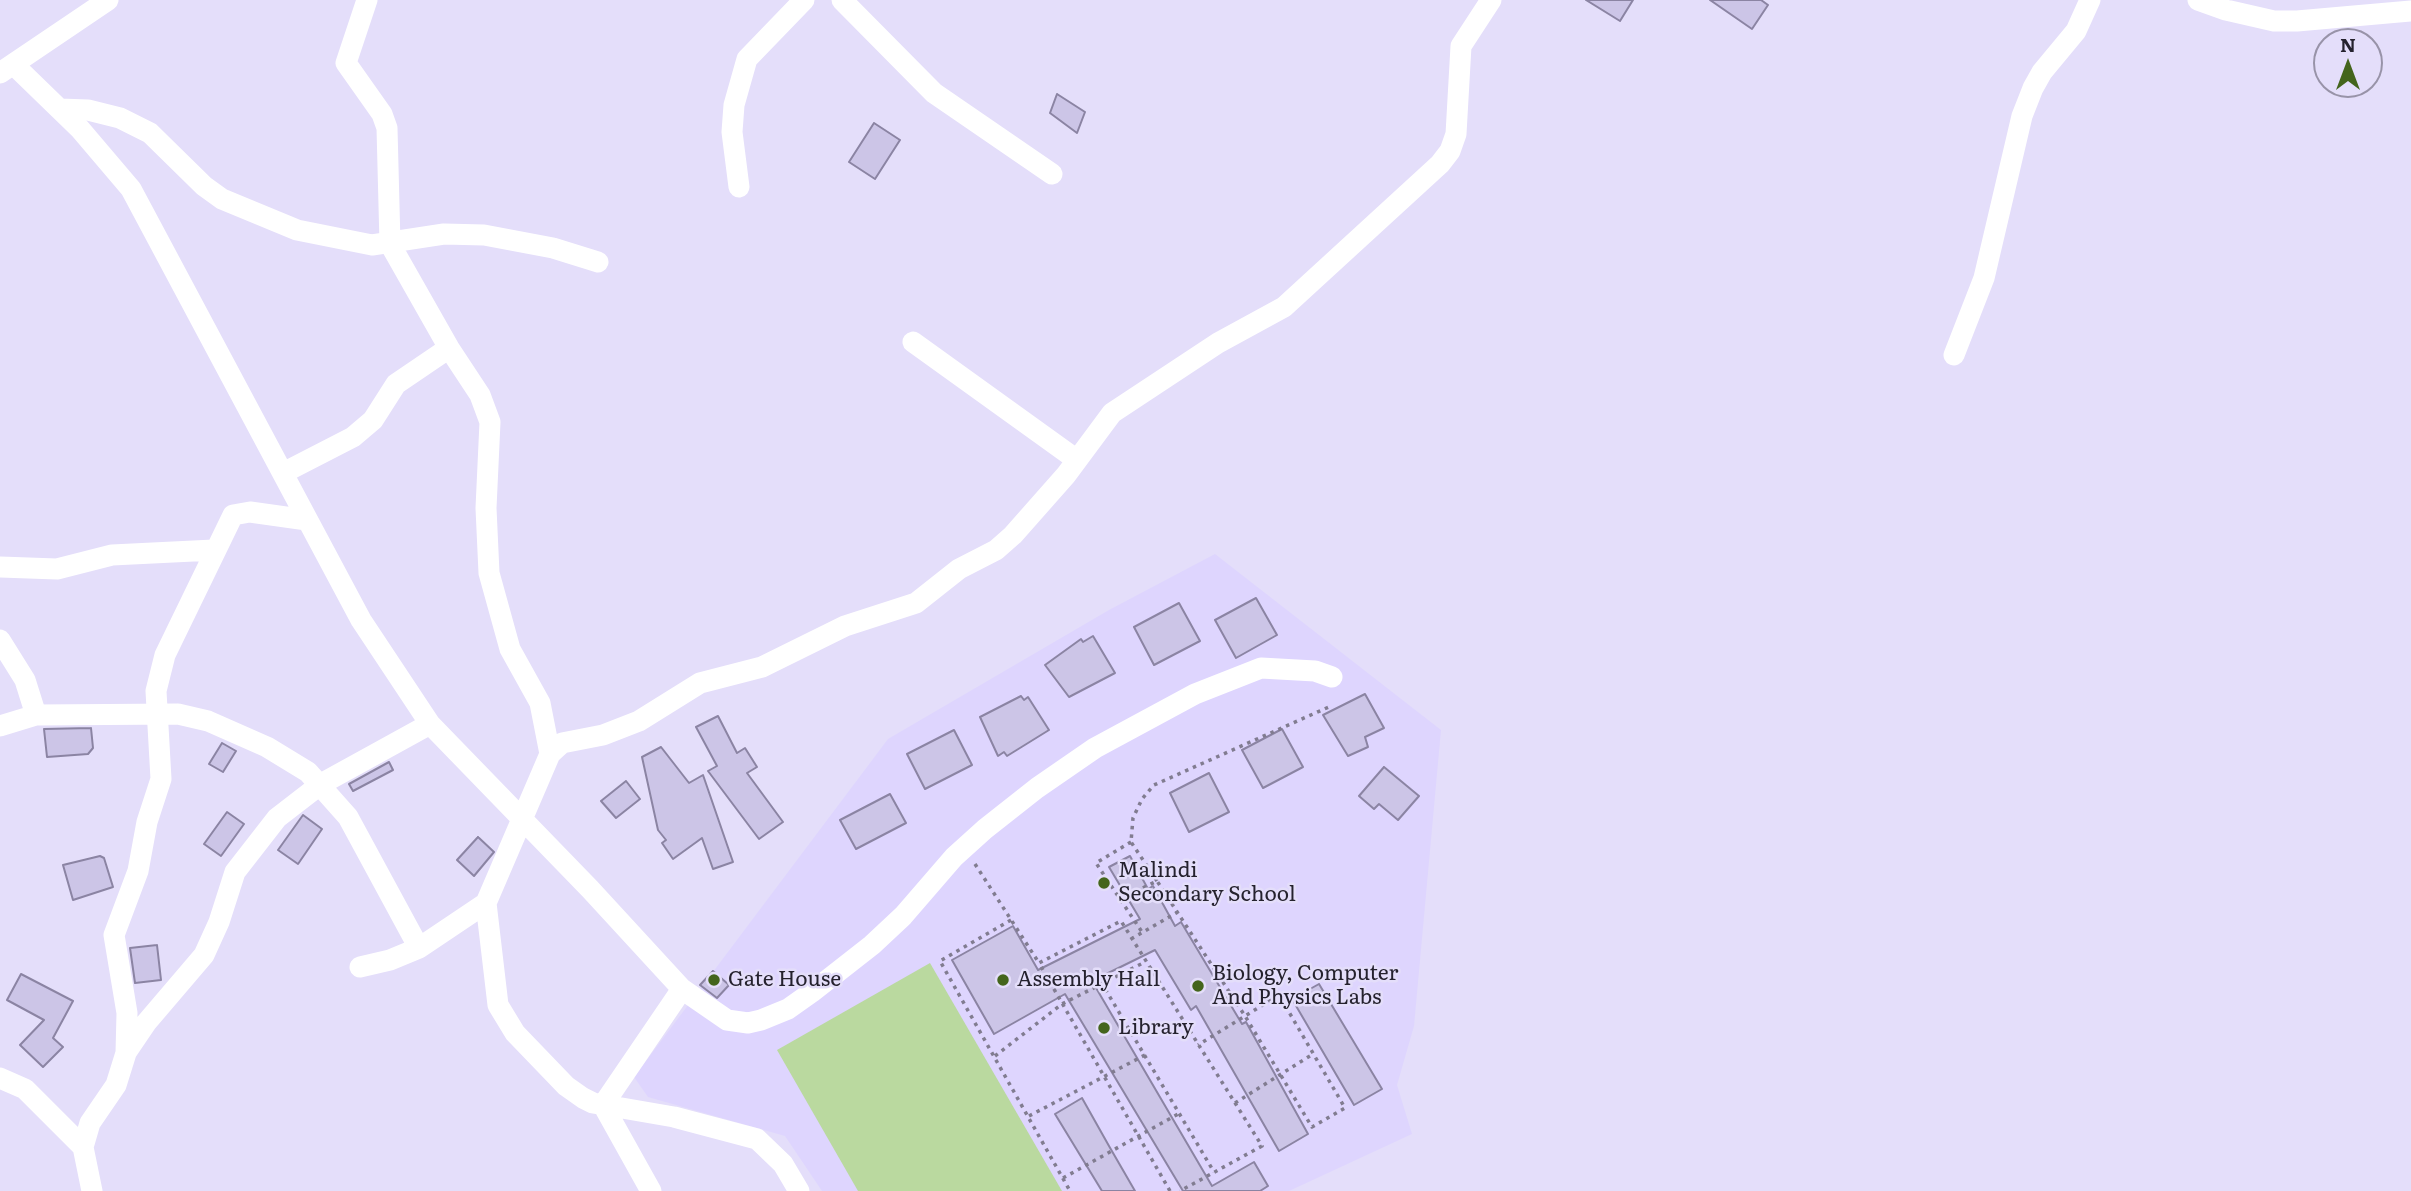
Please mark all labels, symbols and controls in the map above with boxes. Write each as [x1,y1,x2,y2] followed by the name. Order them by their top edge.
[2313,28,2383,98] north arrow
[2340,30,2356,58] text: N
[1118,858,1296,908] place label: Malindi Secondary School
[1096,875,1112,891] marker: Malindi Secondary School
[1212,961,1398,1011] place label: Biology, Computer And Physics Labs
[728,967,841,993] place label: Gate House
[1017,967,1160,993] place label: Assembly Hall
[706,972,722,988] marker: Gate House
[995,972,1011,988] marker: Assembly Hall
[1190,978,1206,994] marker: Biology, Computer And Physics Labs
[1118,1015,1194,1041] place label: Library
[1096,1020,1112,1036] marker: Library

